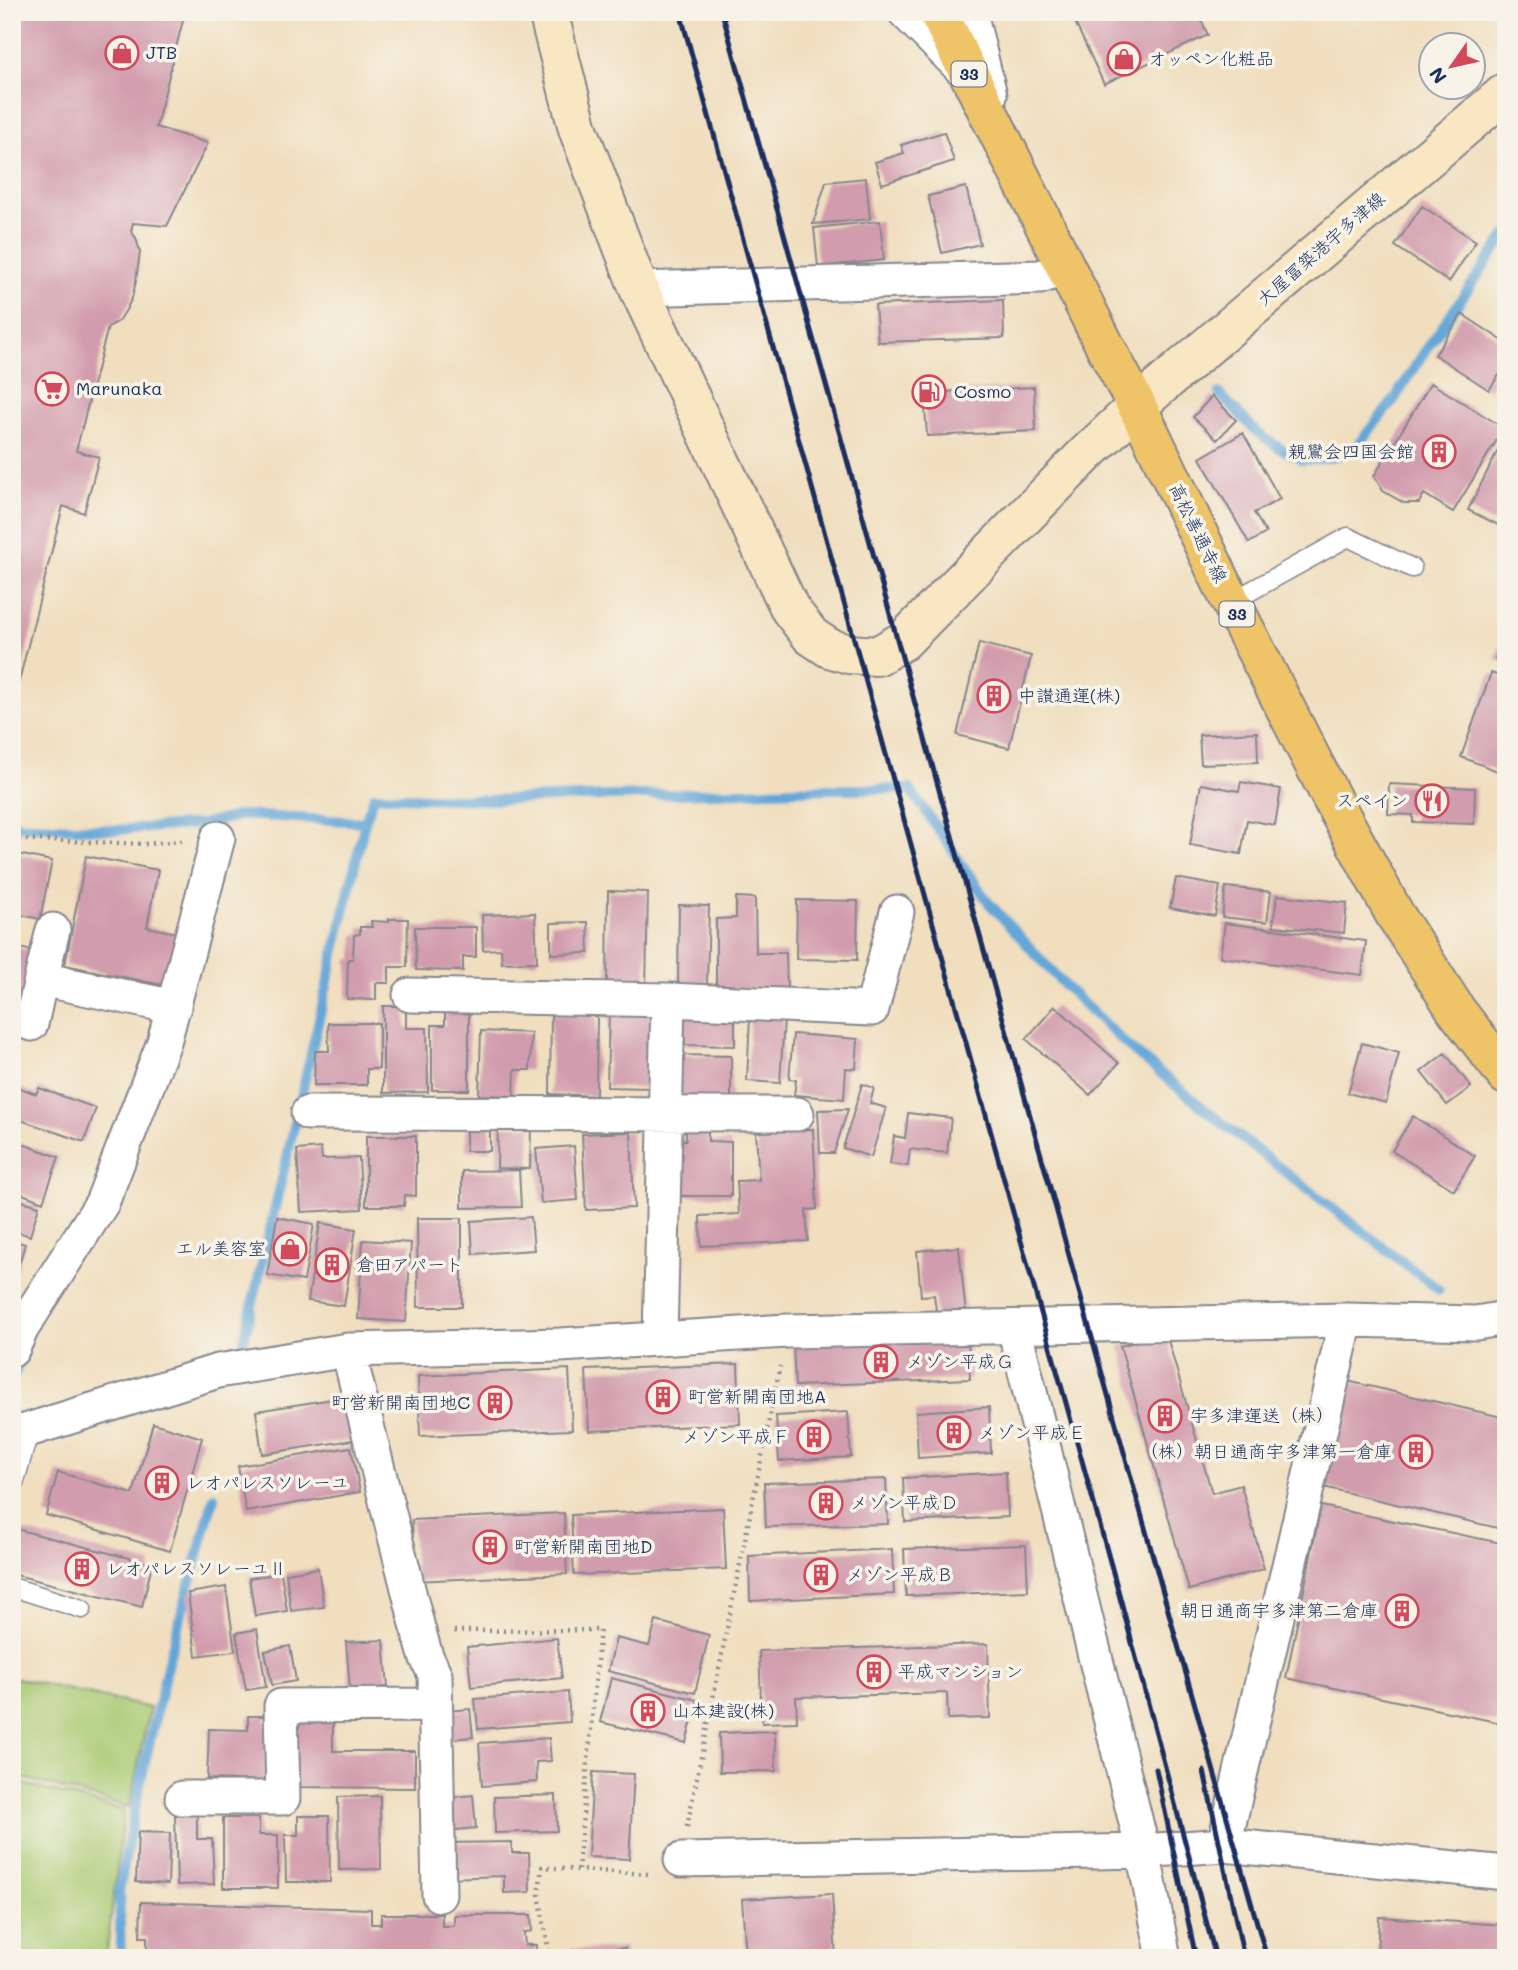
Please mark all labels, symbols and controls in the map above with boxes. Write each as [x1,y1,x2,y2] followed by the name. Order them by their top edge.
[1416,32,1486,102] north arrow
[103,34,141,72] shop icon: JTB
[146,40,177,64] place label: JTB
[1105,40,1143,78] shop icon: オッペン化粧品
[1148,46,1274,70] place label: オッペン化粧品
[951,61,986,86] road number: 33
[1423,63,1452,89] text: N
[1251,186,1389,310] street label: 大屋冨築港宇多津線
[33,370,71,408] supermarket icon: Marunaka
[910,373,948,411] fuel station icon: Cosmo
[76,376,162,400] place label: Marunaka
[954,379,1012,403] place label: Cosmo
[1420,433,1458,471] building icon: 親鸞会四国会館
[1288,439,1414,463] place label: 親鸞会四国会館
[1164,479,1233,586] street label: 高松善通寺線
[1220,601,1254,626] road number: 33
[975,677,1013,715] building icon: 中讃通運(株)
[1018,683,1120,707] place label: 中讃通運(株)
[1413,782,1451,820] restaurant icon: スペイン
[1336,788,1408,812] place label: スペイン
[271,1230,309,1268] shop icon: エル美容室
[176,1236,266,1260] place label: エル美容室
[313,1246,351,1284] building icon: 倉田アパート
[356,1252,463,1276] place label: 倉田アパート
[862,1343,900,1381] building icon: メゾン平成Ｇ
[906,1349,1014,1373] place label: メゾン平成Ｇ
[644,1378,682,1416] building icon: 町営新開南団地A
[476,1384,514,1422] building icon: 町営新開南団地C
[688,1384,826,1408] place label: 町営新開南団地A
[331,1390,470,1414] place label: 町営新開南団地C
[1146,1397,1184,1435] building icon: 宇多津運送（株）
[1190,1403,1334,1427] place label: 宇多津運送（株）
[935,1414,973,1452] building icon: メゾン平成Ｅ
[795,1418,833,1456] building icon: メゾン平成Ｆ
[978,1420,1086,1444] place label: メゾン平成Ｅ
[682,1424,790,1448] place label: メゾン平成Ｆ
[1397,1433,1435,1471] building icon: （株）朝日通商宇多津第一倉庫
[1140,1439,1392,1463] place label: （株）朝日通商宇多津第一倉庫
[143,1464,181,1502] building icon: レオパレスソレーユ
[186,1470,349,1494] place label: レオパレスソレーユ
[807,1484,845,1522] building icon: メゾン平成Ｄ
[850,1490,958,1514] place label: メゾン平成Ｄ
[471,1528,509,1566] building icon: 町営新開南団地D
[514,1534,652,1558] place label: 町営新開南団地D
[63,1550,101,1588] building icon: レオパレスソレーユⅡ
[106,1556,287,1580] place label: レオパレスソレーユⅡ
[802,1556,840,1594] building icon: メゾン平成Ｂ
[846,1562,954,1586] place label: メゾン平成Ｂ
[1383,1592,1421,1630] building icon: 朝日通商宇多津第二倉庫
[1180,1598,1378,1622] place label: 朝日通商宇多津第二倉庫
[855,1653,893,1691] building icon: 平成マンション
[898,1659,1023,1683] place label: 平成マンション
[629,1692,667,1730] building icon: 山本建設(株)
[672,1698,774,1722] place label: 山本建設(株)

